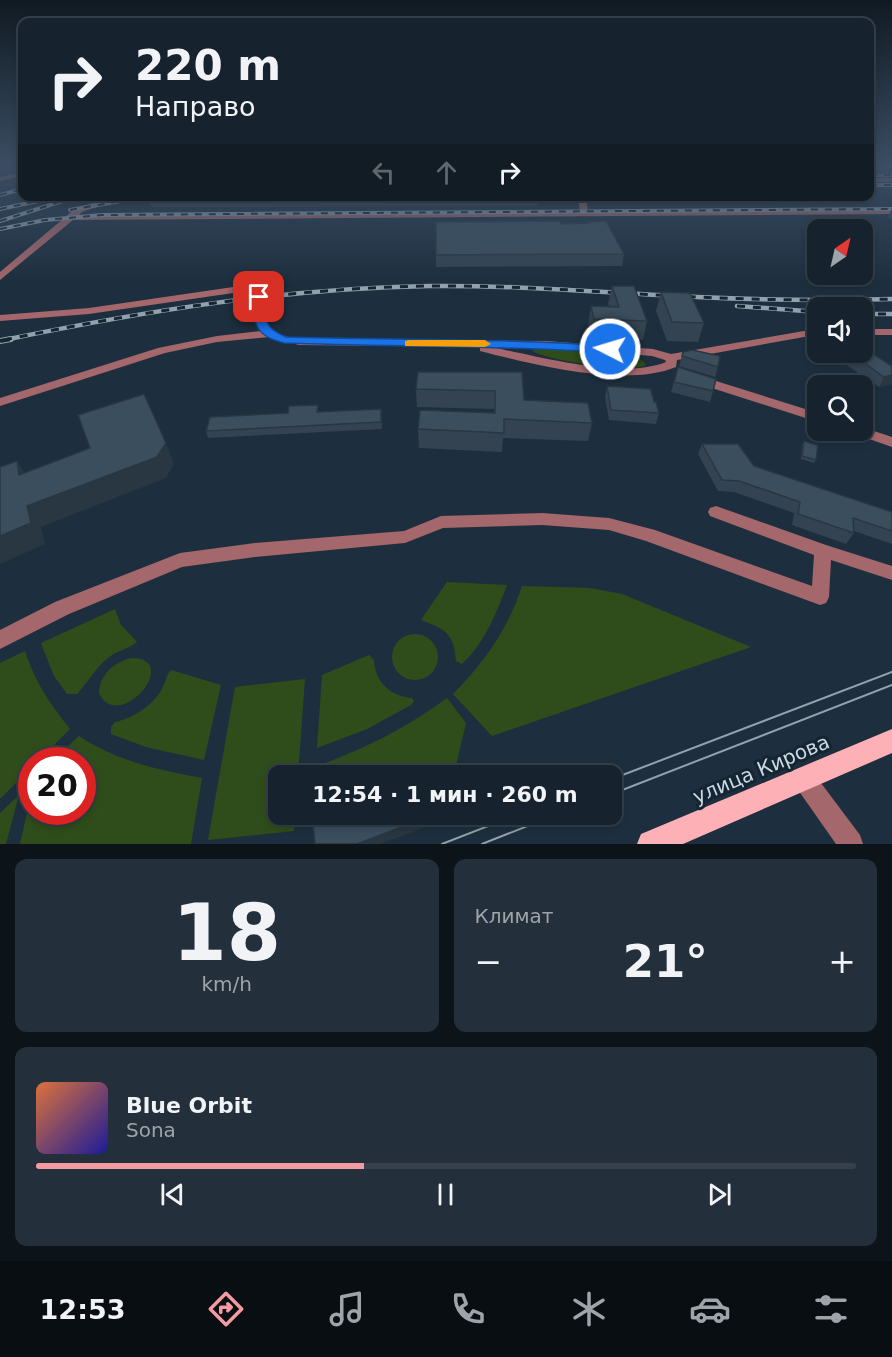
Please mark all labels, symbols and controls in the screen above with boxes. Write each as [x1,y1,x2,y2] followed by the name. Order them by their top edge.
[135,41,281,90] text: 220 m
[36,42,114,120] icon: right
[135,91,256,122] text: Направо
[367,156,400,189] icon: left
[430,156,463,189] icon: ahead
[493,156,526,189] icon: right
[807,219,873,285] north arrow
[807,219,873,441] map controls
[233,271,284,322] pin
[242,280,275,313] icon: arrive
[807,297,873,363] button: sound
[578,317,642,381] position arrow
[807,375,873,441] button: search
[689,729,833,809] street label: улица Кирова
[18,747,96,825] speed limit sign: 20
[312,782,578,807] text: 12:54 · 1 мин · 260 m
[172,888,281,978] text: 18
[475,904,553,928] text: Климат
[623,935,708,988] text: 21°
[475,942,502,981] text: −
[828,942,856,981] text: +
[202,972,252,996] text: km/h
[126,1093,252,1118] text: Blue Orbit
[126,1118,176,1142] text: Sona
[156,1178,189,1211] icon: previous
[429,1178,462,1211] icon: pause
[703,1178,736,1211] icon: next
[205,1288,247,1330] icon: directions
[326,1288,368,1330] icon: music
[447,1288,489,1330] icon: phone
[568,1288,610,1330] icon: climate
[689,1288,731,1330] icon: car
[810,1288,852,1330] icon: filters
[40,1294,126,1325] text: 12:53

